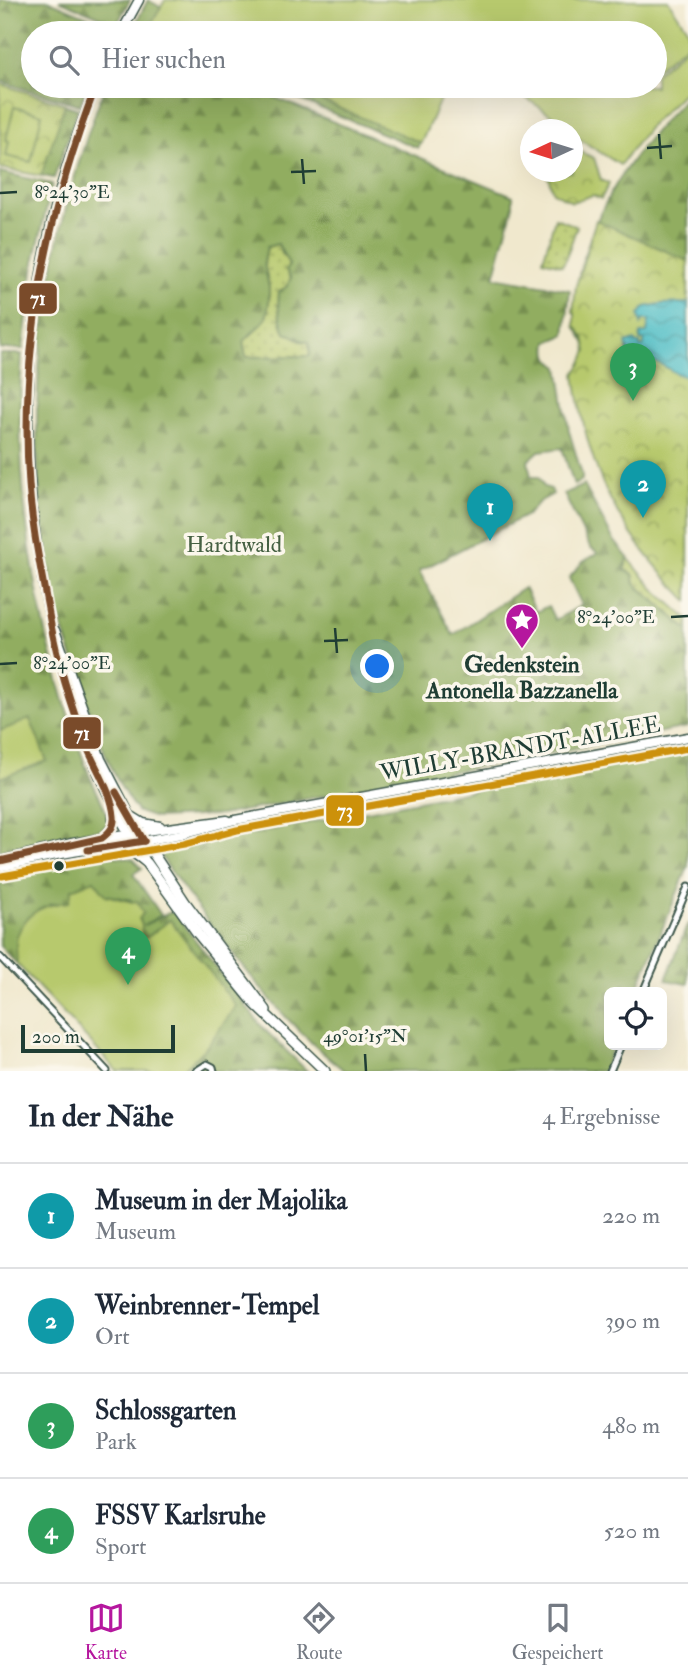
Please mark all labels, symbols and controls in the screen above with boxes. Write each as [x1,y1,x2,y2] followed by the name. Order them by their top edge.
[21,21,667,98] search box
[45,41,83,79] icon: search
[101,44,226,76] text: Hier suchen
[520,119,583,182] north arrow
[34,181,110,204] text: 8°24'30"E
[18,282,58,315] line badge: 71
[30,287,46,311] text: 71
[610,343,656,401] pin: 3
[620,460,666,518] pin: 2
[467,483,513,541] pin: 1
[186,530,282,559] park label: Hardtwald
[503,601,541,650] place icon: Gedenkstein Antonella Bazzanella
[577,606,655,629] text: 8°24'00"E
[360,649,394,683] your location
[425,650,619,705] place label: Gedenkstein Antonella Bazzanella
[33,652,111,675] text: 8°24'00"E
[377,710,662,788] street label: WILLY-BRANDT-ALLEE
[62,716,102,750] line badge: 71
[74,722,90,746] text: 71
[325,794,365,827] line badge: 73
[337,799,353,823] text: 73
[52,859,66,873] unlabelled marker
[105,927,151,985] pin: 4
[604,987,667,1050] map controls
[604,987,667,1050] button: locate
[21,1022,175,1054] scale bar
[32,1025,80,1049] text: 200 m
[323,1025,407,1048] text: 49°01'15"N
[28,1098,173,1135] text: In der Nähe
[542,1102,660,1131] text: 4 Ergebnisse
[95,1185,347,1217] text: Museum in der Majolika
[47,1201,55,1230] text: 1
[602,1201,660,1230] text: 220 m
[95,1217,176,1246] text: Museum
[95,1290,319,1322] text: Weinbrenner-Tempel
[45,1306,57,1335] text: 2
[605,1306,660,1335] text: 390 m
[95,1322,130,1351] text: Ort
[95,1395,236,1427] text: Schlossgarten
[47,1411,55,1440] text: 3
[602,1411,660,1440] text: 480 m
[95,1427,137,1456] text: Park
[95,1500,266,1532] text: FSSV Karlsruhe
[45,1516,57,1545] text: 4
[604,1516,660,1545] text: 520 m
[95,1532,147,1561] text: Sport
[85,1599,127,1665] tab: Karte
[296,1599,342,1665] tab: Route
[512,1599,603,1665] tab: Gespeichert

